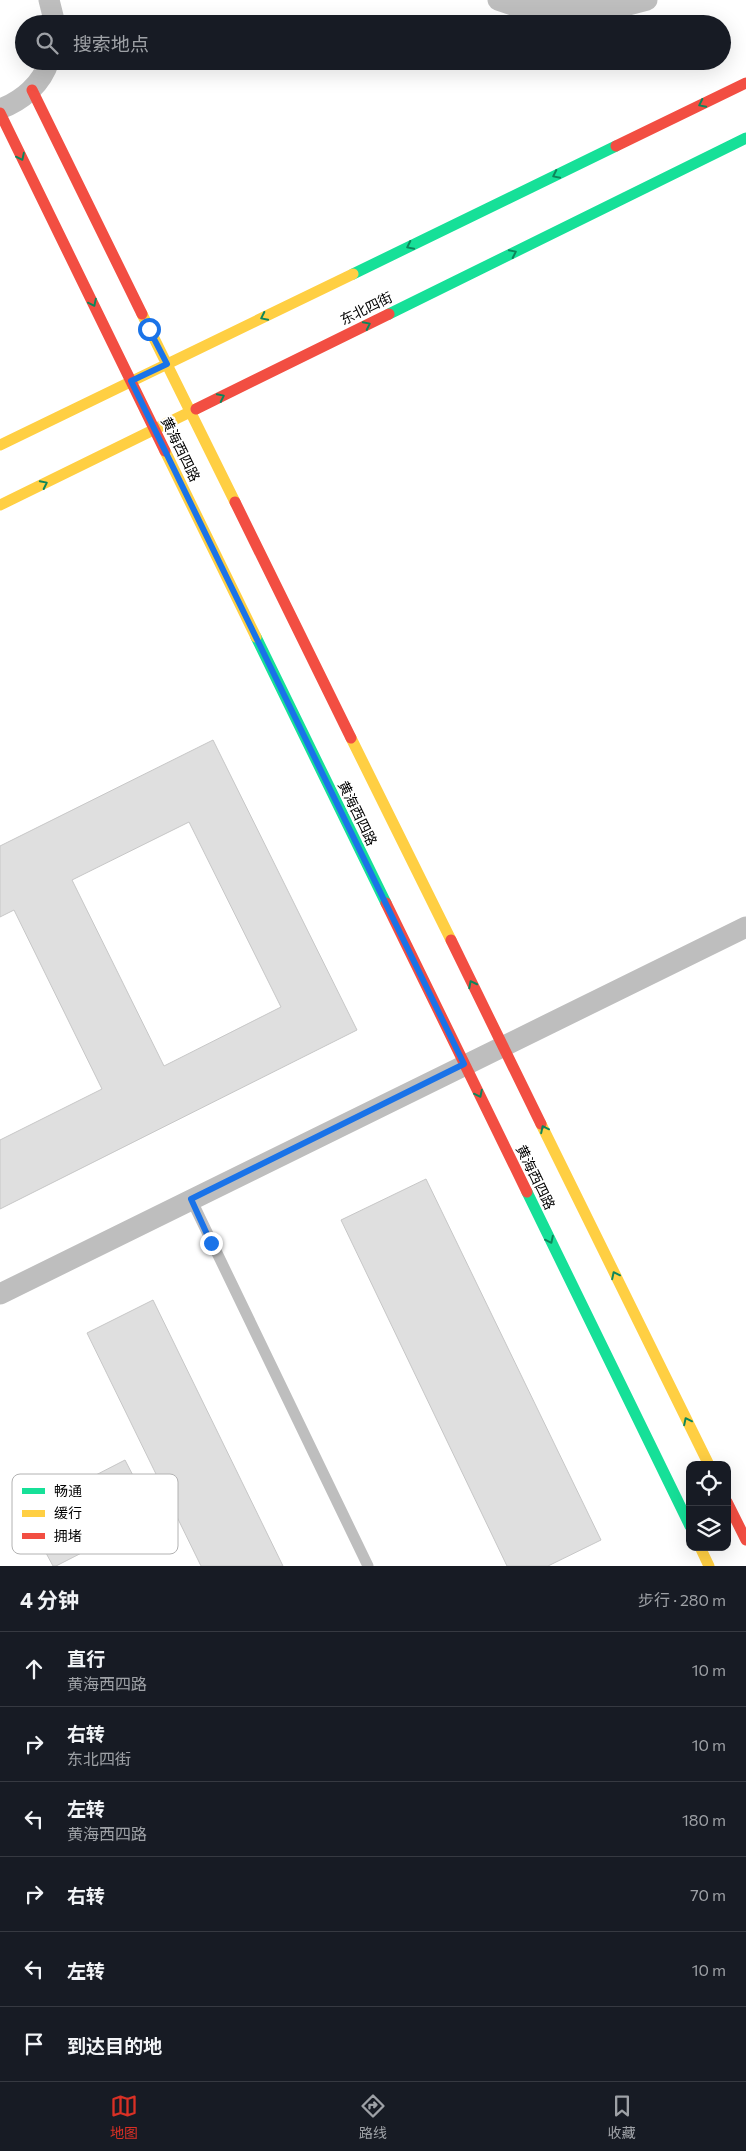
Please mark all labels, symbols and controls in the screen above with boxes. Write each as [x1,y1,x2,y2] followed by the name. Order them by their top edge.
[15,15,731,70] search box
[33,29,61,57] icon: search
[73,32,149,55] text: 搜索地点
[698,98,707,108] one-way arrow
[15,152,26,161] one-way arrow
[552,169,561,179] one-way arrow
[406,240,415,250] one-way arrow
[507,249,516,259] one-way arrow
[337,288,395,328] street label: 东北四街
[87,298,97,307] one-way arrow
[260,311,269,321] one-way arrow
[138,318,161,341] route start
[362,321,371,331] one-way arrow
[216,393,225,403] one-way arrow
[158,414,204,484] street label: 黄海西四路
[39,480,48,490] one-way arrow
[335,778,381,848] street label: 黄海西四路
[468,980,478,989] one-way arrow
[472,1089,483,1098] one-way arrow
[540,1126,550,1135] one-way arrow
[513,1142,559,1212] street label: 黄海西四路
[200,1232,223,1255] route end
[544,1235,554,1244] one-way arrow
[611,1271,622,1280] one-way arrow
[683,1417,693,1426] one-way arrow
[686,1461,731,1551] map controls
[686,1461,731,1506] button: locate
[12,1474,178,1554] legend
[54,1482,82,1499] text: 畅通
[54,1504,82,1521] text: 缓行
[686,1506,731,1551] button: layers
[54,1527,82,1544] text: 拥堵
[20,1587,79,1612] text: 4 分钟
[638,1590,726,1609] text: 步行 · 280 m
[67,1647,105,1670] text: 直行
[20,1655,48,1683] icon: ahead
[692,1660,726,1679] text: 10 m
[67,1674,147,1693] text: 黄海西四路
[67,1722,105,1745] text: 右转
[20,1730,48,1758] icon: right
[692,1735,726,1754] text: 10 m
[67,1749,131,1768] text: 东北四街
[67,1797,105,1820] text: 左转
[20,1805,48,1833] icon: left
[682,1810,726,1829] text: 180 m
[67,1824,147,1843] text: 黄海西四路
[20,1880,48,1908] icon: right
[67,1884,105,1907] text: 右转
[690,1885,726,1904] text: 70 m
[20,1955,48,1983] icon: left
[67,1959,105,1982] text: 左转
[692,1960,726,1979] text: 10 m
[20,2030,48,2058] icon: arrive
[67,2034,162,2057] text: 到达目的地
[110,2092,138,2142] tab: 地图
[359,2092,387,2142] tab: 路线
[608,2092,636,2142] tab: 收藏

